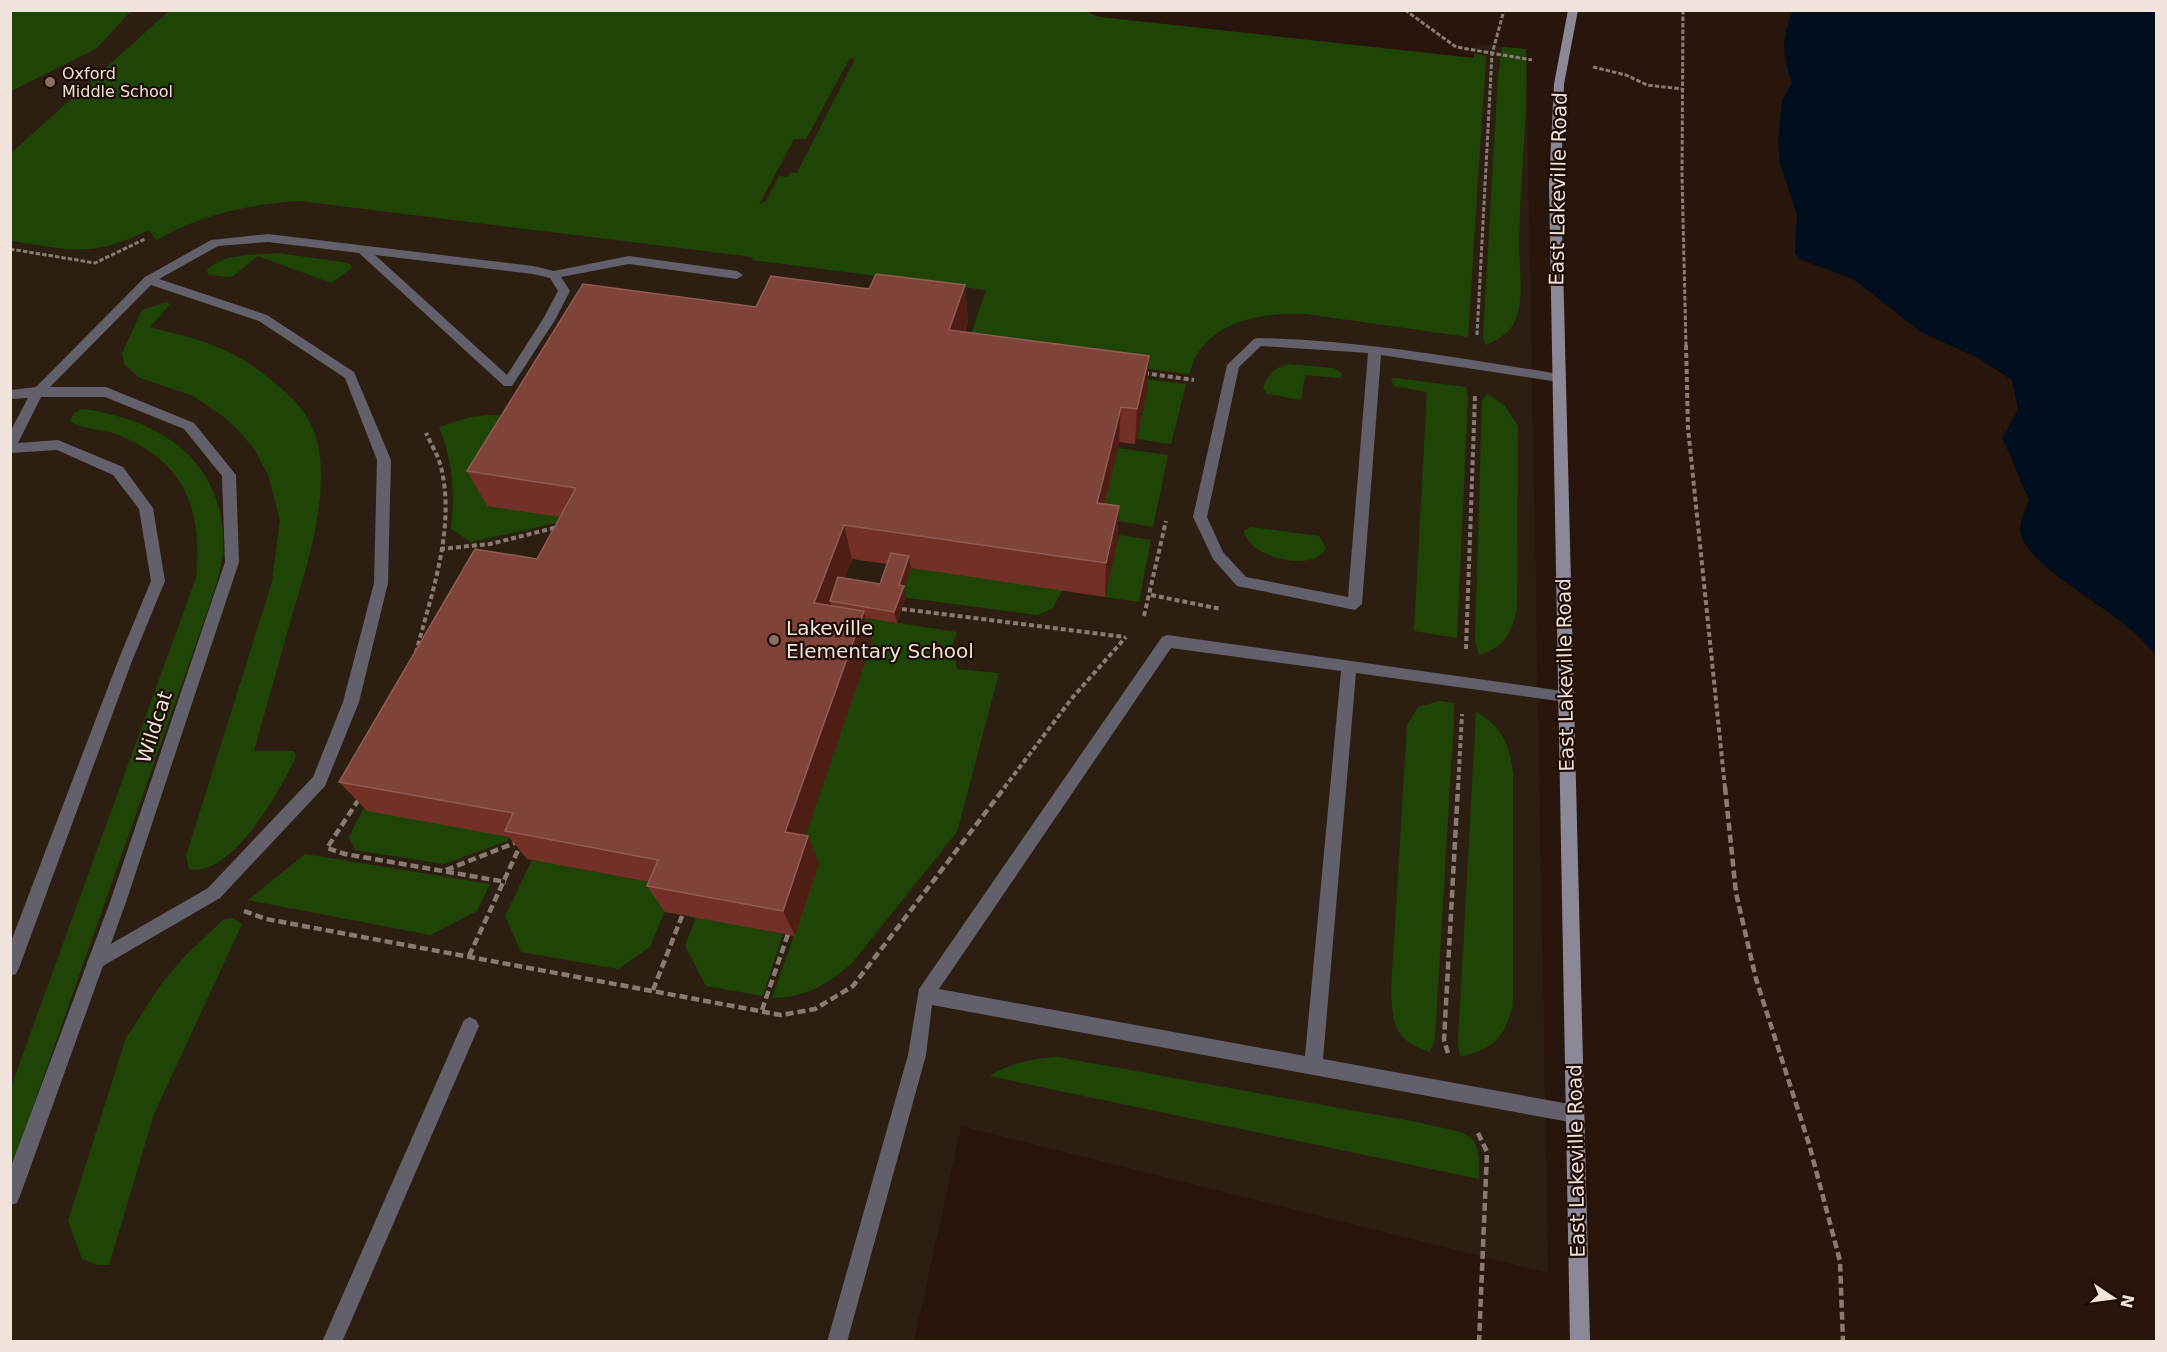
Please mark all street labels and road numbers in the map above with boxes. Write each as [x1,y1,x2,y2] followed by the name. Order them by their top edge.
[1544,92,1572,286] street label: East Lakeville Road
[1551,578,1579,772] street label: East Lakeville Road
[131,688,177,766] street label: Wildcat
[1562,1064,1590,1258] street label: East Lakeville Road

